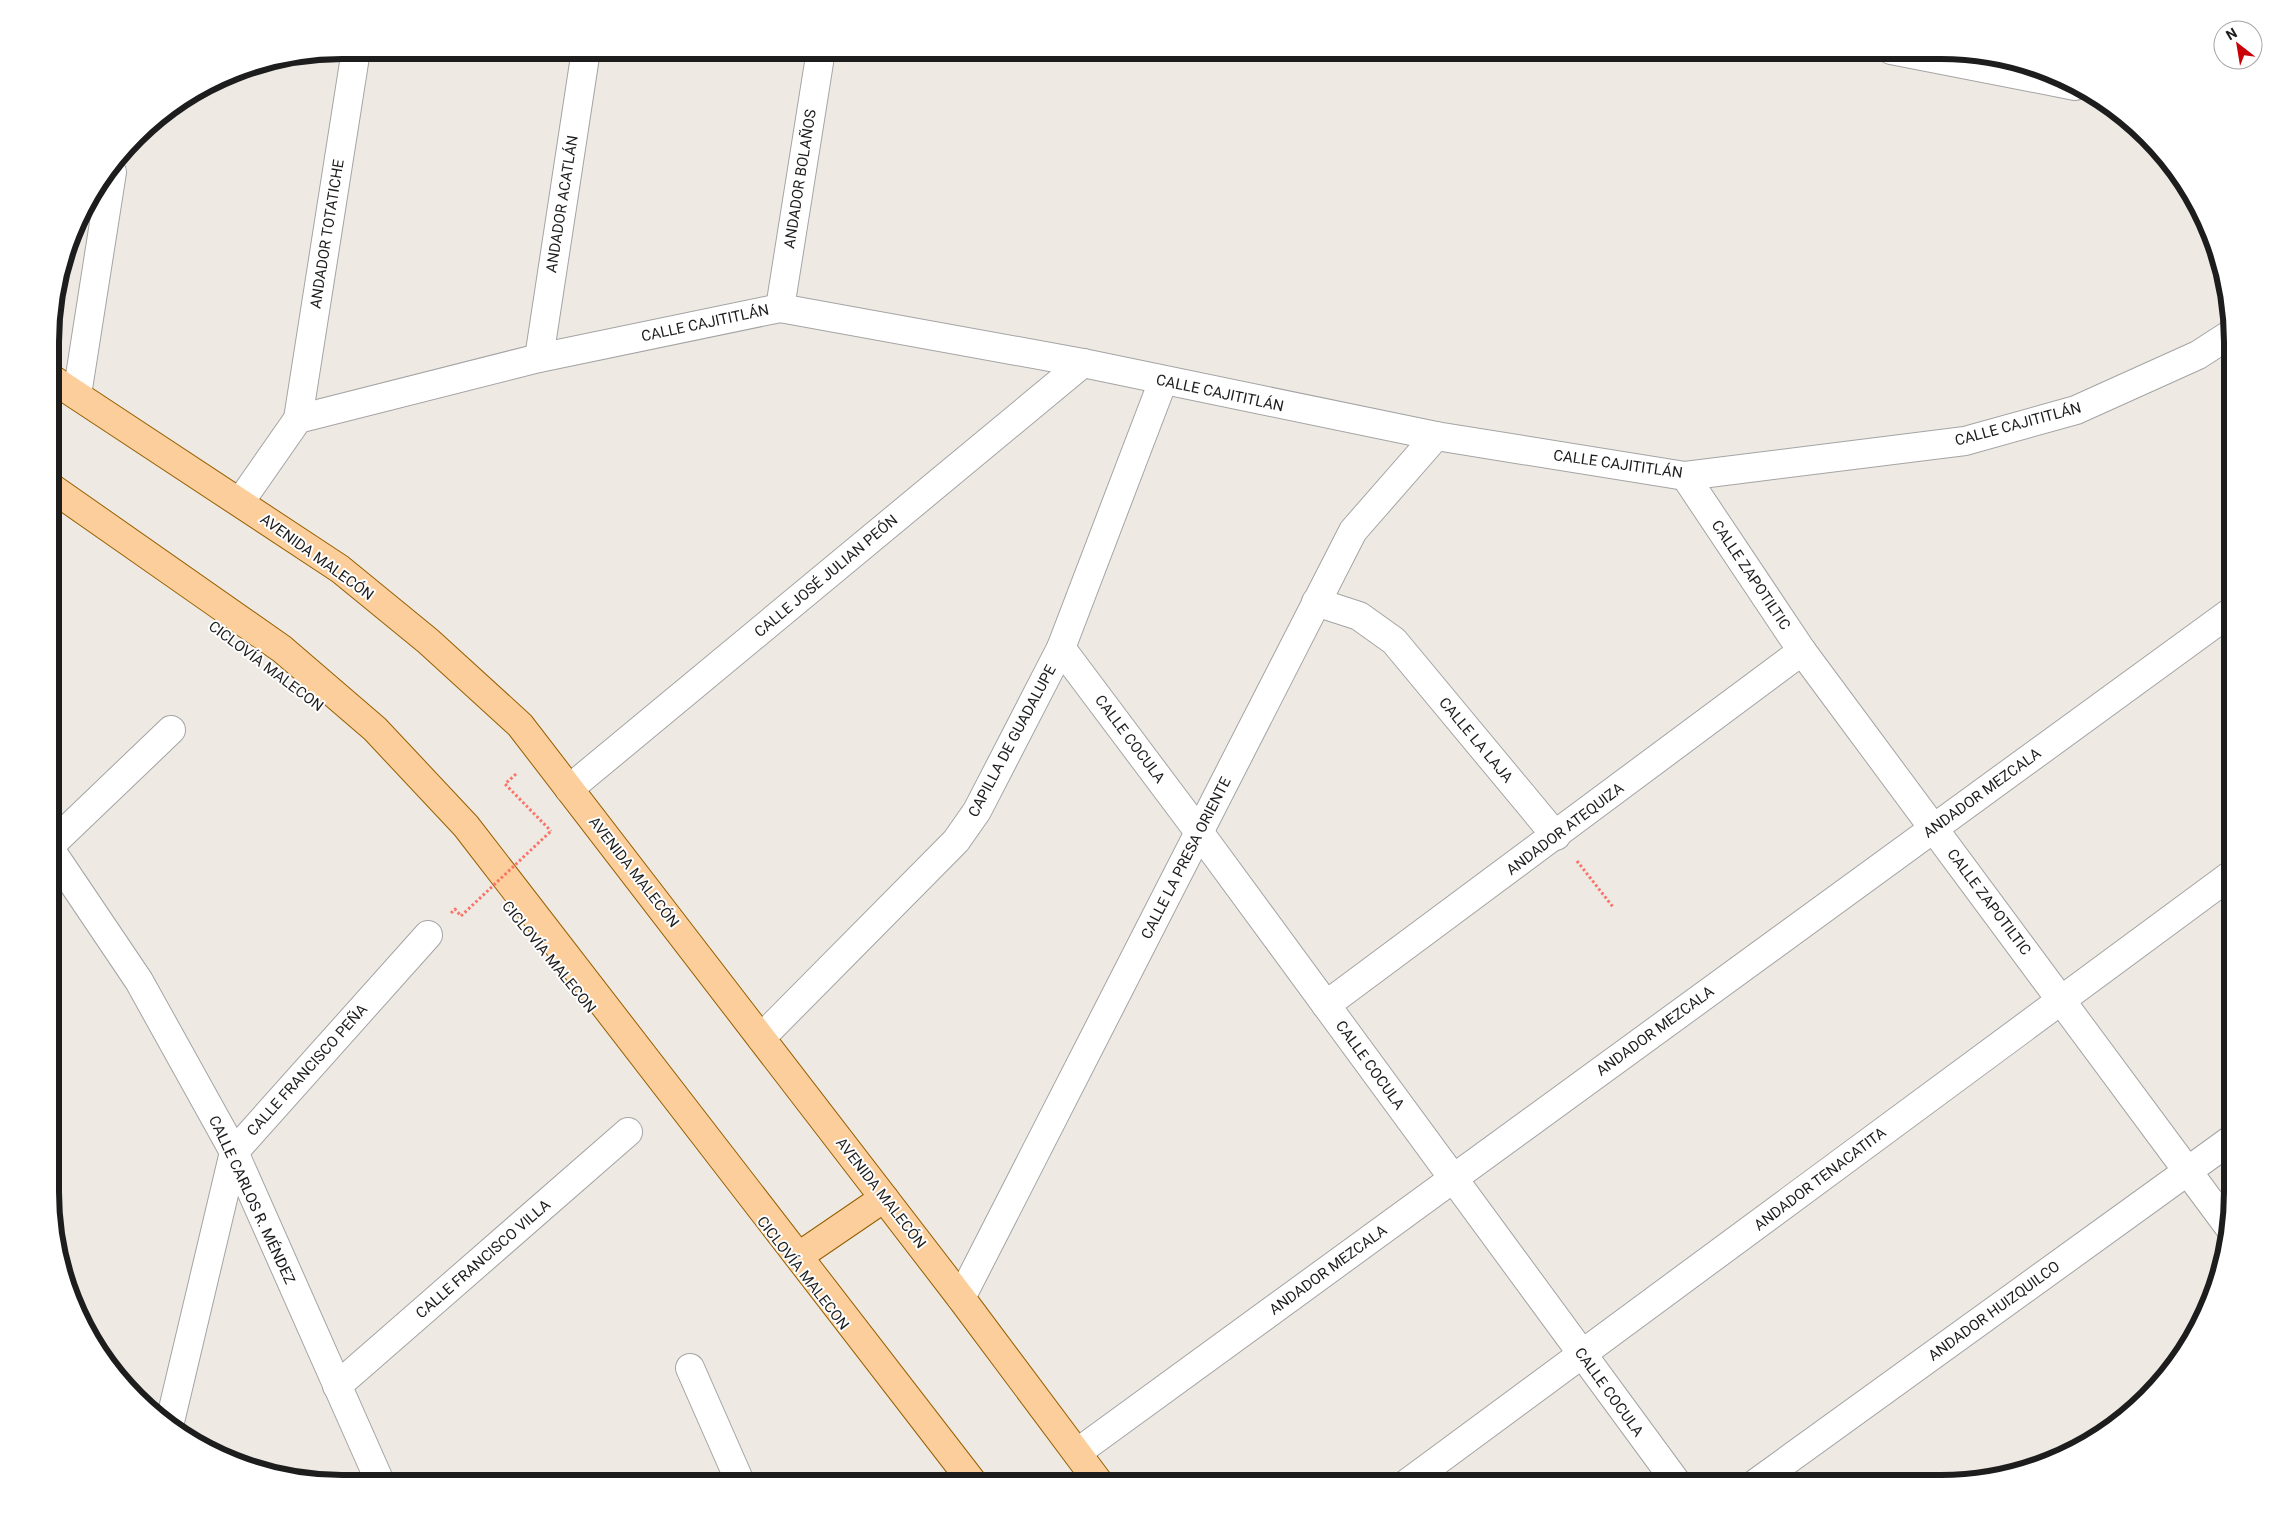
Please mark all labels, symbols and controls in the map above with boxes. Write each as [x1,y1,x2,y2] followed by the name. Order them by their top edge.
[2213,20,2263,70] north arrow
[2223,24,2240,43] text: N
[780,108,820,250] street label: ANDADOR BOLAÑOS
[542,134,582,274] street label: ANDADOR ACATLÁN
[306,158,348,310] street label: ANDADOR TOTATICHE
[639,301,771,345] street label: CALLE CAJITITLÁN
[1154,371,1286,415] street label: CALLE CAJITITLÁN
[1953,398,2083,450] street label: CALLE CAJITITLÁN
[1552,446,1684,482] street label: CALLE CAJITITLÁN
[257,510,377,604] street label: AVENIDA MALECÓN
[751,511,901,641] street label: CALLE JOSÉ JULIAN PEÓN
[1708,517,1794,633] street label: CALLE ZAPOTILTIC
[205,617,327,715] street label: CICLOVÍA MALECON
[964,662,1060,820] street label: CAPILLA DE GUADALUPE
[1091,691,1169,787] street label: CALLE COCULA
[1435,694,1517,786] street label: CALLE LA LAJA
[1920,744,2045,842] street label: ANDADOR MEZCALA
[1137,774,1235,942] street label: CALLE LA PRESA ORIENTE
[1503,779,1627,879] street label: ANDADOR ATEQUIZA
[585,813,683,931] street label: AVENIDA MALECÓN
[1943,845,2035,959] street label: CALLE ZAPOTILTIC
[498,897,600,1017] street label: CICLOVÍA MALECON
[1593,982,1718,1080] street label: ANDADOR MEZCALA
[243,1000,371,1140] street label: CALLE FRANCISCO PEÑA
[1332,1017,1408,1113] street label: CALLE COCULA
[205,1113,299,1287] street label: CALLE CARLOS R. MÉNDEZ
[1751,1123,1890,1234] street label: ANDADOR TENACATITA
[832,1134,930,1252] street label: AVENIDA MALECÓN
[412,1196,554,1322] street label: CALLE FRANCISCO VILLA
[753,1213,853,1333] street label: CICLOVÍA MALECON
[1266,1221,1391,1319] street label: ANDADOR MEZCALA
[1925,1257,2063,1365] street label: ANDADOR HUIZQUILCO
[1571,1344,1647,1440] street label: CALLE COCULA

